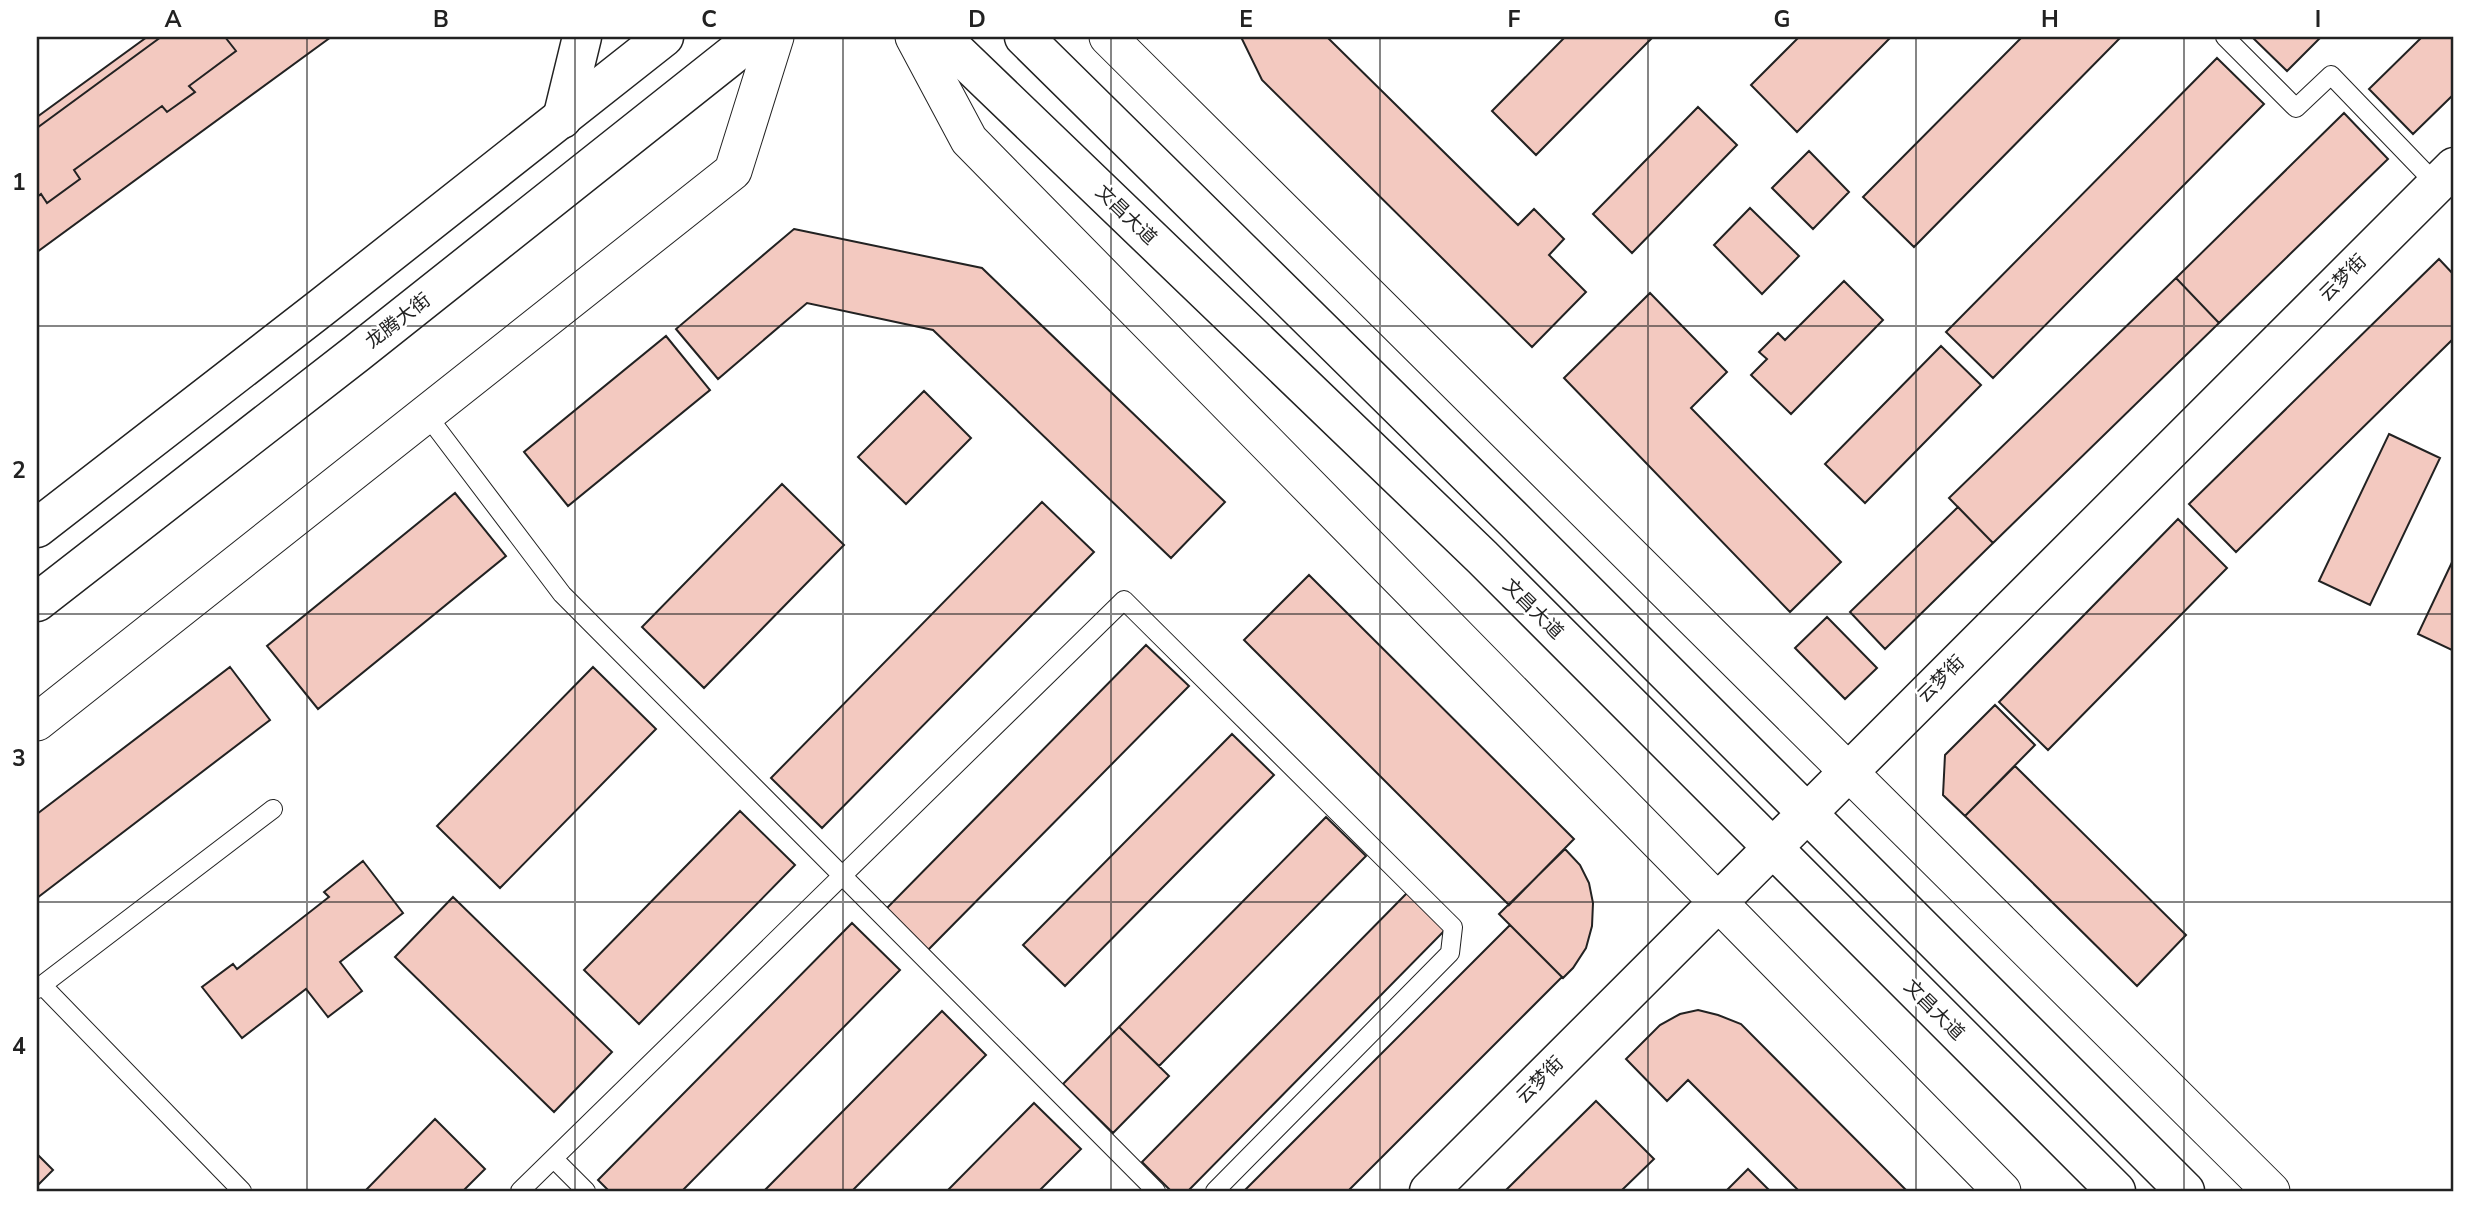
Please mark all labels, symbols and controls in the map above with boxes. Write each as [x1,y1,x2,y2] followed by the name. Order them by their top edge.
[164,4,182,35] text: A
[433,4,449,35] text: B
[701,4,717,35] text: C
[968,4,986,35] text: D
[1239,4,1253,35] text: E
[1508,4,1521,35] text: F
[1774,4,1790,35] text: G
[2041,4,2059,35] text: H
[2315,4,2321,35] text: I
[12,167,26,198] text: 1
[1090,179,1162,251] street label: 文昌大道
[2314,249,2372,307] street label: 云梦街
[360,287,436,355] street label: 龙腾大街
[12,455,26,486] text: 2
[1497,573,1569,645] street label: 文昌大道
[1912,650,1970,708] street label: 云梦街
[12,743,26,774] text: 3
[1898,974,1970,1046] street label: 文昌大道
[12,1031,26,1062] text: 4
[1511,1051,1569,1109] street label: 云梦街

